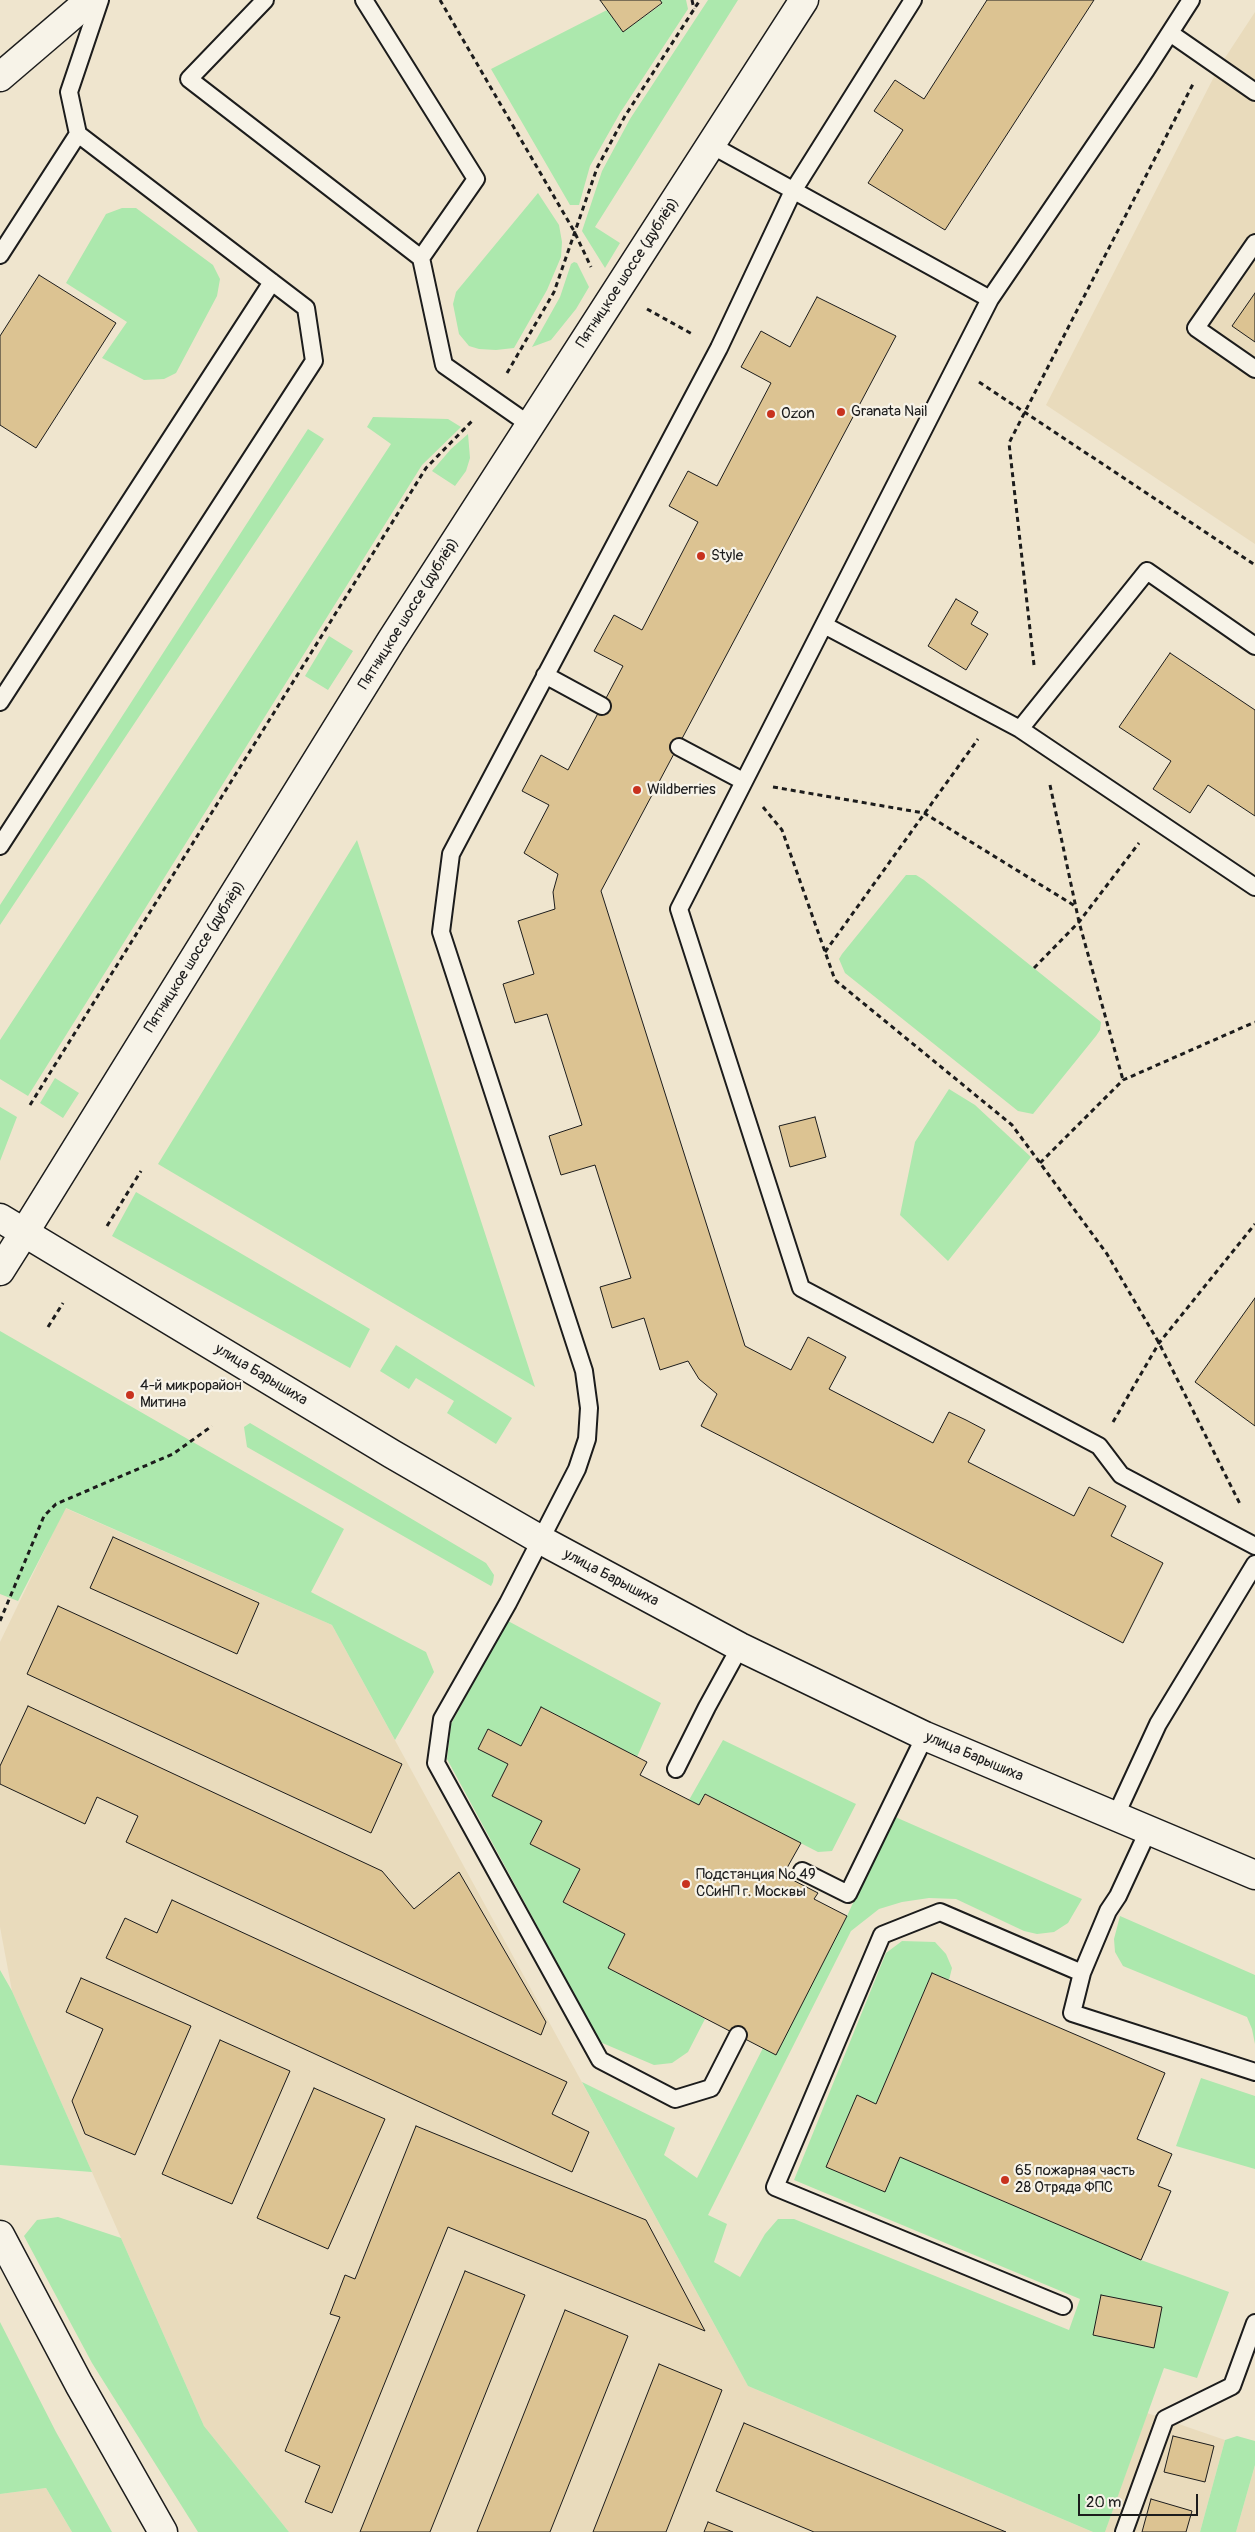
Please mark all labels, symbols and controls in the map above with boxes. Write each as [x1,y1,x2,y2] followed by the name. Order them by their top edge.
[573,195,683,351] street label: Пятницкое шоссе (дублёр)
[851,403,927,421] place label: Granata Nail
[781,405,815,423] place label: Ozon
[835,406,847,418] marker: Granata Nail
[765,408,777,420] marker: Ozon
[355,535,463,693] street label: Пятницкое шоссе (дублёр)
[711,547,743,565] place label: Style
[695,550,707,562] marker: Style
[647,781,716,799] place label: Wildberries
[631,784,643,796] marker: Wildberries
[141,878,249,1036] street label: Пятницкое шоссе (дублёр)
[211,1340,311,1410] street label: улица Барышиха
[140,1377,242,1412] place label: 4-й микрорайон Митина
[124,1389,136,1401] marker: 4-й микрорайон Митина
[560,1545,662,1611] street label: улица Барышиха
[922,1728,1026,1786] street label: улица Барышиха
[696,1866,816,1901] place label: Подстанция № 49 ССиНП г. Москвы
[680,1878,692,1890] marker: Подстанция № 49 ССиНП г. Москвы
[1015,2162,1136,2197] place label: 65 пожарная часть 28 Отряда ФПС
[999,2174,1011,2186] marker: 65 пожарная часть 28 Отряда ФПС
[1080,2484,1200,2516] scale bar
[1086,2493,1121,2512] text: 20 m

